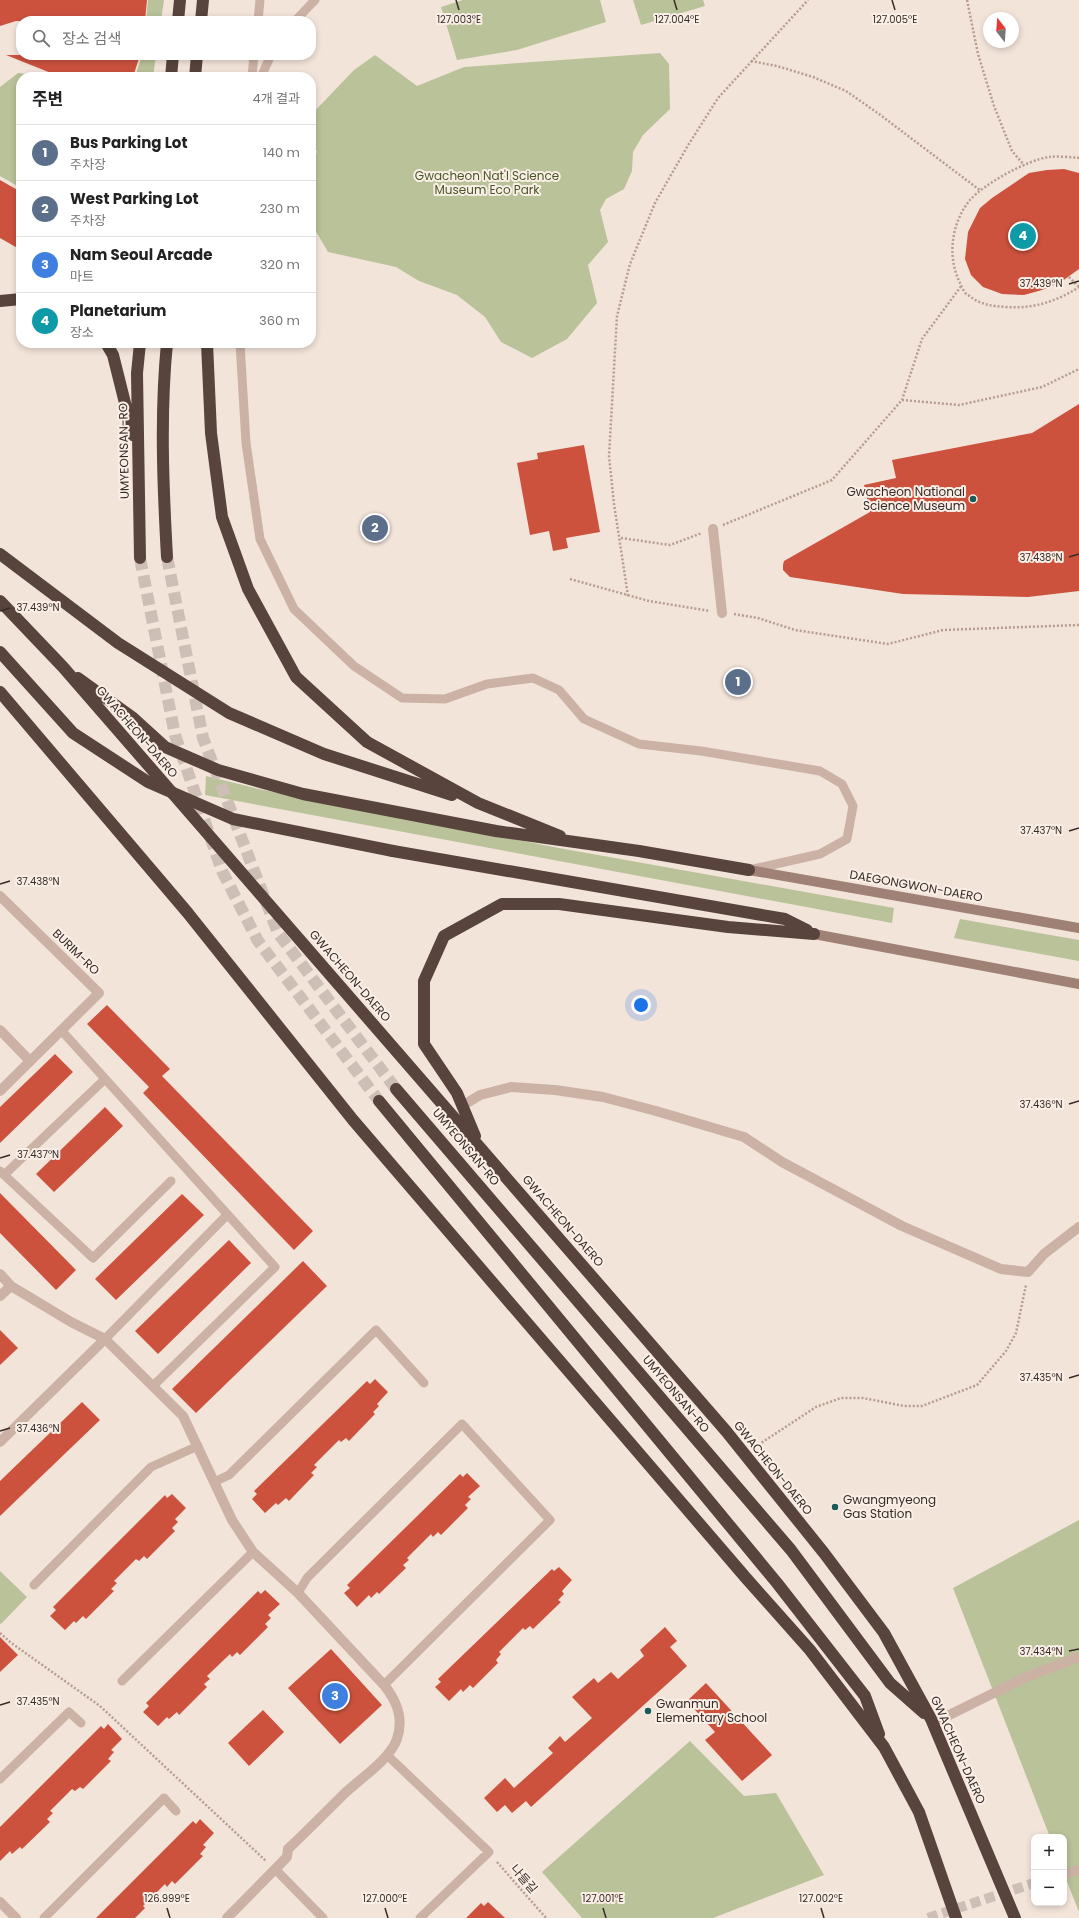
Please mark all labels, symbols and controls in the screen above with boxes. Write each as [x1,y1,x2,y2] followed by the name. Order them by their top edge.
[437,12,481,27] text: 127.003°E
[655,12,699,27] text: 127.004°E
[873,12,917,27] text: 127.005°E
[983,12,1019,48] north arrow
[16,16,316,60] search box
[30,27,52,49] icon: search
[62,28,121,49] text: 장소 검색
[32,87,63,111] text: 주변
[252,89,300,108] text: 4개 결과
[70,132,187,153] text: Bus Parking Lot
[43,143,47,162] text: 1
[263,143,300,162] text: 140 m
[70,155,106,174] text: 주차장
[415,167,559,198] park label: Gwacheon Nat'l Science Museum Eco Park
[70,188,199,209] text: West Parking Lot
[41,199,49,218] text: 2
[260,199,300,218] text: 230 m
[70,211,106,230] text: 주차장
[1010,221,1036,251] pin: 4
[70,244,212,265] text: Nam Seoul Arcade
[41,255,49,274] text: 3
[260,255,300,274] text: 320 m
[70,267,94,286] text: 마트
[1019,276,1063,291] text: 37.439°N
[70,300,166,321] text: Planetarium
[41,311,49,330] text: 4
[259,311,300,330] text: 360 m
[70,323,94,342] text: 장소
[114,403,133,499] street label: UMYEONSAN-RO
[846,483,965,514] place label: Gwacheon National Science Museum
[968,494,978,504] marker: Gwacheon National Science Museum
[362,513,388,543] pin: 2
[1019,550,1063,565] text: 37.438°N
[16,600,60,615] text: 37.439°N
[725,667,751,697] pin: 1
[93,682,182,781] street label: GWACHEON-DAERO
[1020,823,1062,838] text: 37.437°N
[848,865,984,906] street label: DAEGONGWON-DAERO
[16,874,60,889] text: 37.438°N
[49,925,104,978] street label: BURIM-RO
[306,926,395,1025] street label: GWACHEON-DAERO
[631,995,651,1015] your location
[1019,1097,1063,1112] text: 37.436°N
[429,1104,504,1189] street label: UMYEONSAN-RO
[17,1147,59,1162] text: 37.437°N
[519,1171,608,1270] street label: GWACHEON-DAERO
[639,1351,714,1436] street label: UMYEONSAN-RO
[1019,1370,1063,1385] text: 37.435°N
[730,1417,817,1518] street label: GWACHEON-DAERO
[16,1421,60,1436] text: 37.436°N
[843,1491,936,1522] place label: Gwangmyeong Gas Station
[830,1502,840,1512] marker: Gwangmyeong Gas Station
[1019,1644,1063,1659] text: 37.434°N
[322,1681,348,1711] pin: 3
[927,1693,990,1807] street label: GWACHEON-DAERO
[16,1694,60,1709] text: 37.435°N
[656,1695,767,1726] place label: Gwanmun Elementary School
[643,1706,653,1716] marker: Gwanmun Elementary School
[1031,1834,1067,1906] map controls
[1031,1834,1067,1870] button: +
[507,1861,542,1897] street label: 나들길
[1031,1870,1067,1906] button: −
[144,1891,190,1906] text: 126.999°E
[363,1891,407,1906] text: 127.000°E
[582,1891,624,1906] text: 127.001°E
[799,1891,843,1906] text: 127.002°E

